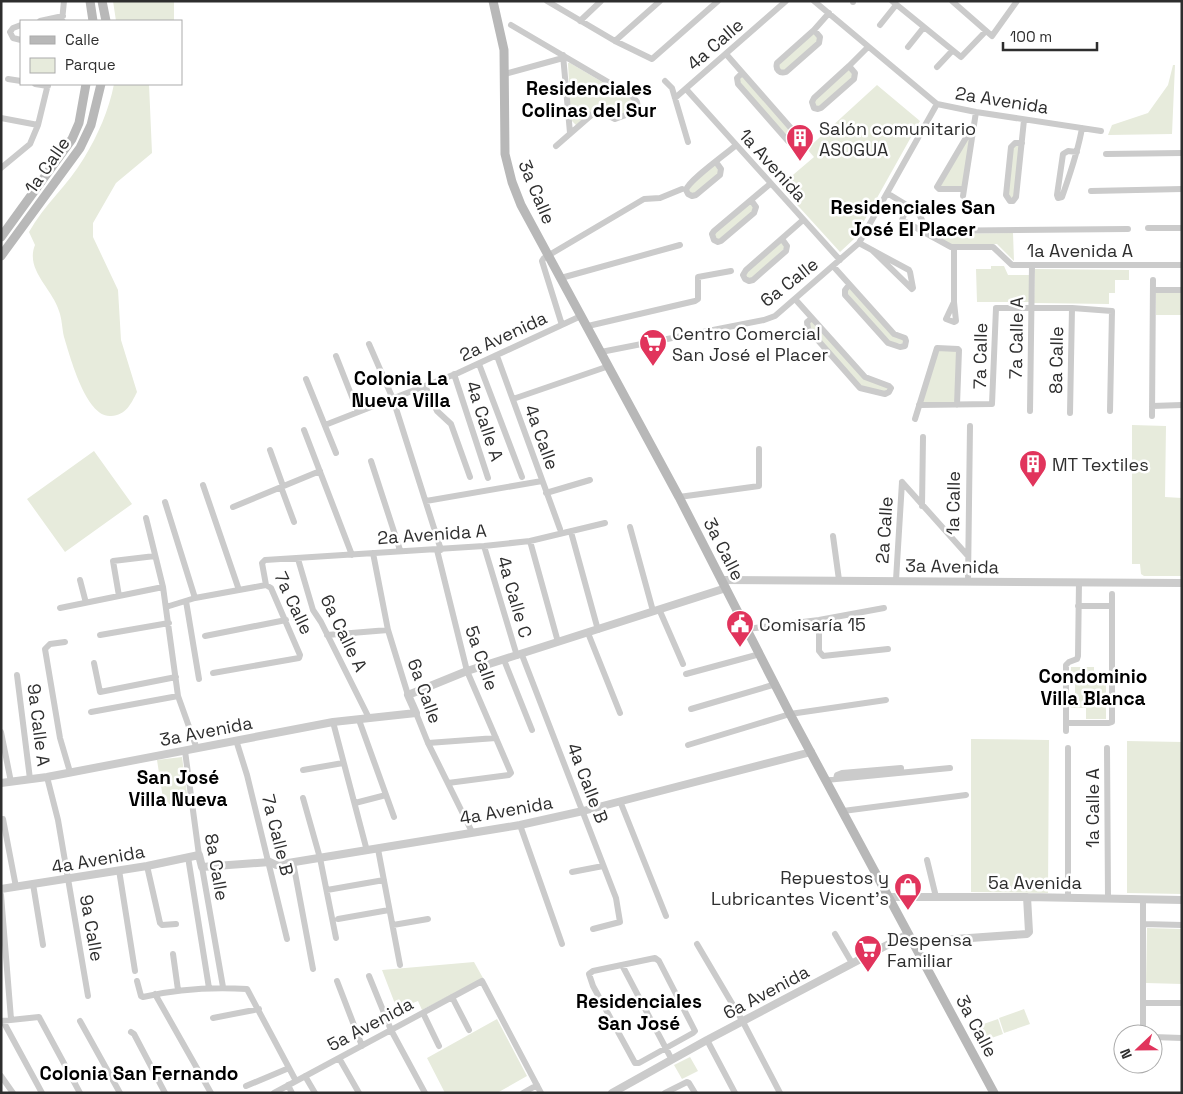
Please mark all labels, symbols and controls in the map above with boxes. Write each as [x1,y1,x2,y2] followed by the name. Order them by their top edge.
[682,13,748,75] street label: 4a Calle
[20,20,182,85] legend
[1003,20,1097,52] scale bar
[1010,27,1052,46] text: 100 m
[65,30,100,49] text: Calle
[65,55,116,74] text: Parque
[521,76,657,123] district label: Residenciales Colinas del Sur
[954,81,1050,119] street label: 2a Avenida
[819,117,976,161] place label: Salón comunitario ASOGUA
[785,123,815,162] building icon: Salón comunitario ASOGUA
[734,124,812,206] street label: 1a Avenida
[19,132,75,198] street label: 1a Calle
[513,157,561,227] street label: 3a Calle
[831,195,995,242] district label: Residenciales San José El Placer
[1027,239,1133,262] street label: 1a Avenida A
[755,252,823,312] street label: 6a Calle
[1004,297,1028,379] street label: 7a Calle A
[456,306,550,366] street label: 2a Avenida
[672,322,829,366] place label: Centro Comercial San José el Placer
[968,323,992,389] street label: 7a Calle
[1044,326,1068,394] street label: 8a Calle
[638,328,668,367] supermarket icon: Centro Comercial San José el Placer
[352,366,450,413] district label: Colonia La Nueva Villa
[461,378,509,464] street label: 4a Calle A
[520,401,564,473] street label: 4a Calle
[1018,449,1048,488] building icon: MT Textiles
[1052,453,1149,476] place label: MT Textiles
[941,471,965,535] street label: 1a Calle
[870,496,898,564] street label: 2a Calle
[698,514,750,584] street label: 3a Calle
[376,519,488,549] street label: 2a Avenida A
[492,554,538,640] street label: 4a Calle C
[905,554,999,578] street label: 3a Avenida
[270,568,318,638] street label: 7a Calle
[315,591,373,675] street label: 6a Calle A
[725,609,755,648] public building icon: Comisaría 15
[759,613,866,636] place label: Comisaría 15
[460,623,504,693] street label: 5a Calle
[403,655,447,727] street label: 6a Calle
[1039,664,1147,711] district label: Condominio Villa Blanca
[23,682,55,768] street label: 9a Calle A
[158,711,254,751] street label: 3a Avenida
[562,740,614,826] street label: 4a Calle B
[128,765,228,812] district label: San José Villa Nueva
[1081,768,1104,848] street label: 1a Calle A
[458,790,554,830] street label: 4a Avenida
[257,792,299,878] street label: 7a Calle B
[200,832,234,902] street label: 8a Calle
[50,839,146,879] street label: 4a Avenida
[711,866,889,910] place label: Repuestos y Lubricantes Vicent's
[988,871,1082,894] street label: 5a Avenida
[893,872,923,911] shop icon: Repuestos y Lubricantes Vicent's
[75,893,109,963] street label: 9a Calle
[887,928,972,972] place label: Despensa Familiar
[853,934,883,973] supermarket icon: Despensa Familiar
[719,960,813,1024] street label: 6a Avenida
[576,989,702,1036] district label: Residenciales San José
[951,991,1003,1061] street label: 3a Calle
[323,992,417,1056] street label: 5a Avenida
[1113,1024,1163,1074] north arrow
[1116,1046,1136,1062] text: N
[40,1061,238,1086] district label: Colonia San Fernando

